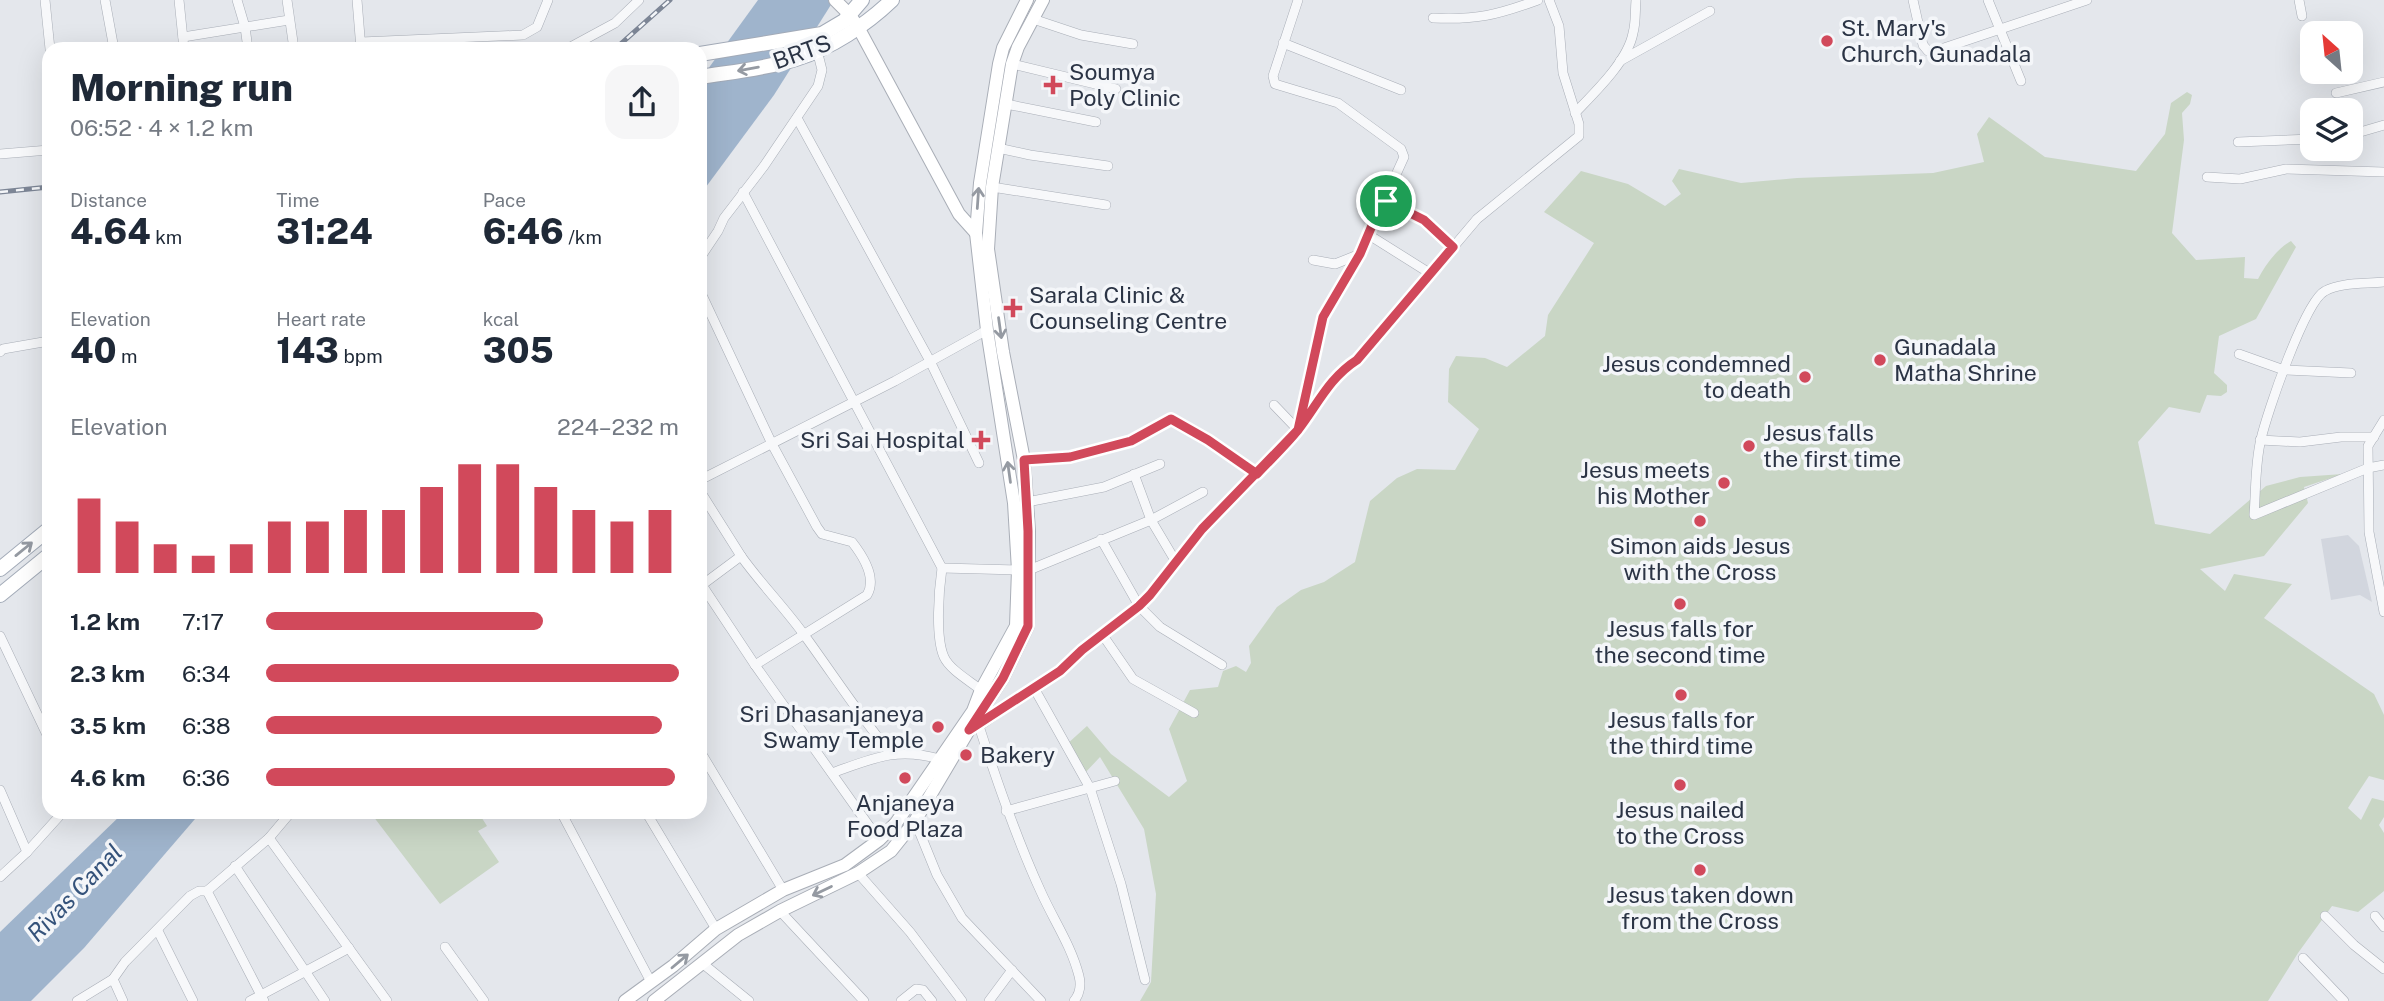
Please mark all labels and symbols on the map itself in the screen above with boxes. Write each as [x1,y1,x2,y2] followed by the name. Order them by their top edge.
[1841,14,2031,67] place label: St. Mary's Church, Gunadala
[2300,21,2362,84] north arrow
[769,29,835,74] street label: BRTS
[1819,33,1835,49] marker: St. Mary's Church, Gunadala
[1069,58,1181,111] place label: Soumya Poly Clinic
[737,63,760,76] one-way arrow
[1043,75,1063,95] marker: Soumya Poly Clinic
[1356,171,1416,231] pin
[972,188,985,210] one-way arrow
[1029,281,1227,334] place label: Sarala Clinic & Counseling Centre
[1003,298,1023,318] marker: Sarala Clinic & Counseling Centre
[993,316,1006,339] one-way arrow
[1894,333,2037,386] place label: Gunadala Matha Shrine
[1602,350,1791,403] place label: Jesus condemned to death
[1872,352,1888,368] marker: Gunadala Matha Shrine
[1797,369,1813,385] marker: Jesus condemned to death
[1763,419,1901,472] place label: Jesus falls the first time
[800,426,965,453] place label: Sri Sai Hospital
[971,430,991,450] marker: Sri Sai Hospital
[1741,438,1757,454] marker: Jesus falls the first time
[1580,456,1710,509] place label: Jesus meets his Mother
[1002,462,1015,484] one-way arrow
[1716,475,1732,491] marker: Jesus meets his Mother
[1692,513,1708,529] marker: Simon aids Jesus with the Cross
[1610,532,1790,585] place label: Simon aids Jesus with the Cross
[15,541,33,556] one-way arrow
[1672,596,1688,612] marker: Jesus falls for the second time
[1594,615,1766,668] place label: Jesus falls for the second time
[1673,687,1689,703] marker: Jesus falls for the third time
[739,700,924,753] place label: Sri Dhasanjaneya Swamy Temple
[1607,706,1755,759] place label: Jesus falls for the third time
[930,719,946,735] marker: Sri Dhasanjaneya Swamy Temple
[980,741,1055,768] place label: Bakery
[958,747,974,763] marker: Bakery
[897,770,913,786] marker: Anjaneya Food Plaza
[1672,777,1688,793] marker: Jesus nailed to the Cross
[847,789,963,842] place label: Anjaneya Food Plaza
[1616,796,1744,849] place label: Jesus nailed to the Cross
[21,838,128,947] water label: Rivas Canal
[1692,862,1708,878] marker: Jesus taken down from the Cross
[1606,881,1794,934] place label: Jesus taken down from the Cross
[812,884,833,898] one-way arrow
[670,953,688,968] one-way arrow

